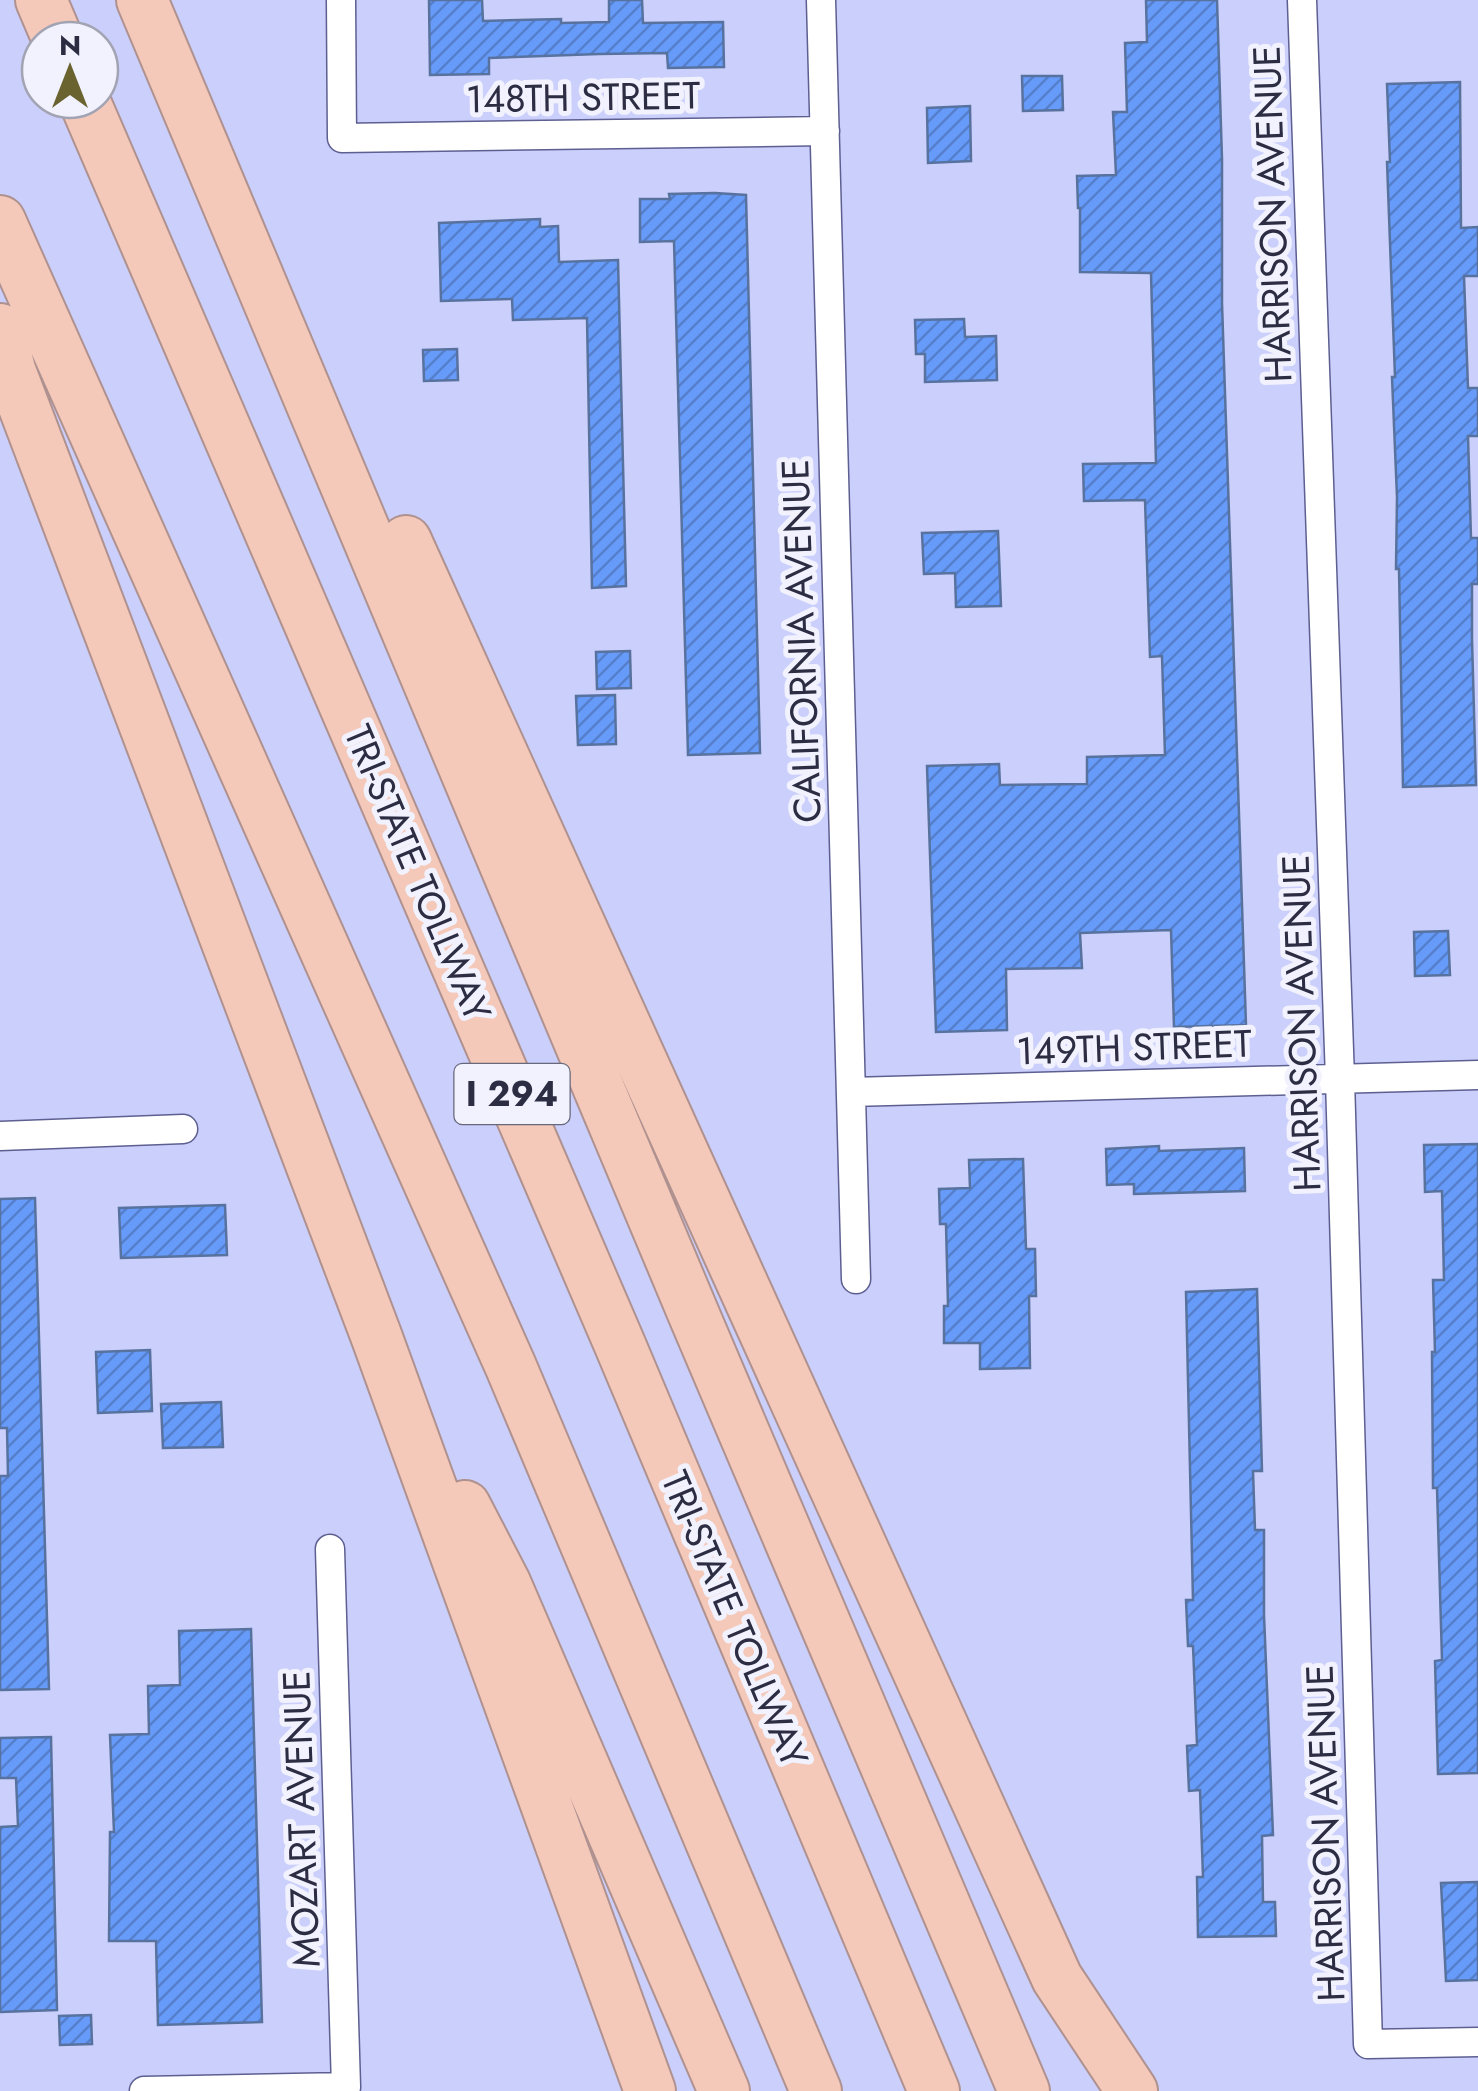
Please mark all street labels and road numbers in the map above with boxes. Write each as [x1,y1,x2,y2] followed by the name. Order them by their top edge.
[1239,45,1305,383] street label: HARRISON AVENUE
[465,67,701,127] street label: 148TH STREET
[767,458,835,824] street label: CALIFORNIA AVENUE
[331,716,506,1030] street label: TRI-STATE TOLLWAY
[1268,854,1334,1192] street label: HARRISON AVENUE
[1015,1015,1253,1079] street label: 149TH STREET
[454,1064,570,1124] road number: I 294
[648,1462,823,1776] street label: TRI-STATE TOLLWAY
[1292,1664,1358,2002] street label: HARRISON AVENUE
[268,1670,334,1968] street label: MOZART AVENUE

